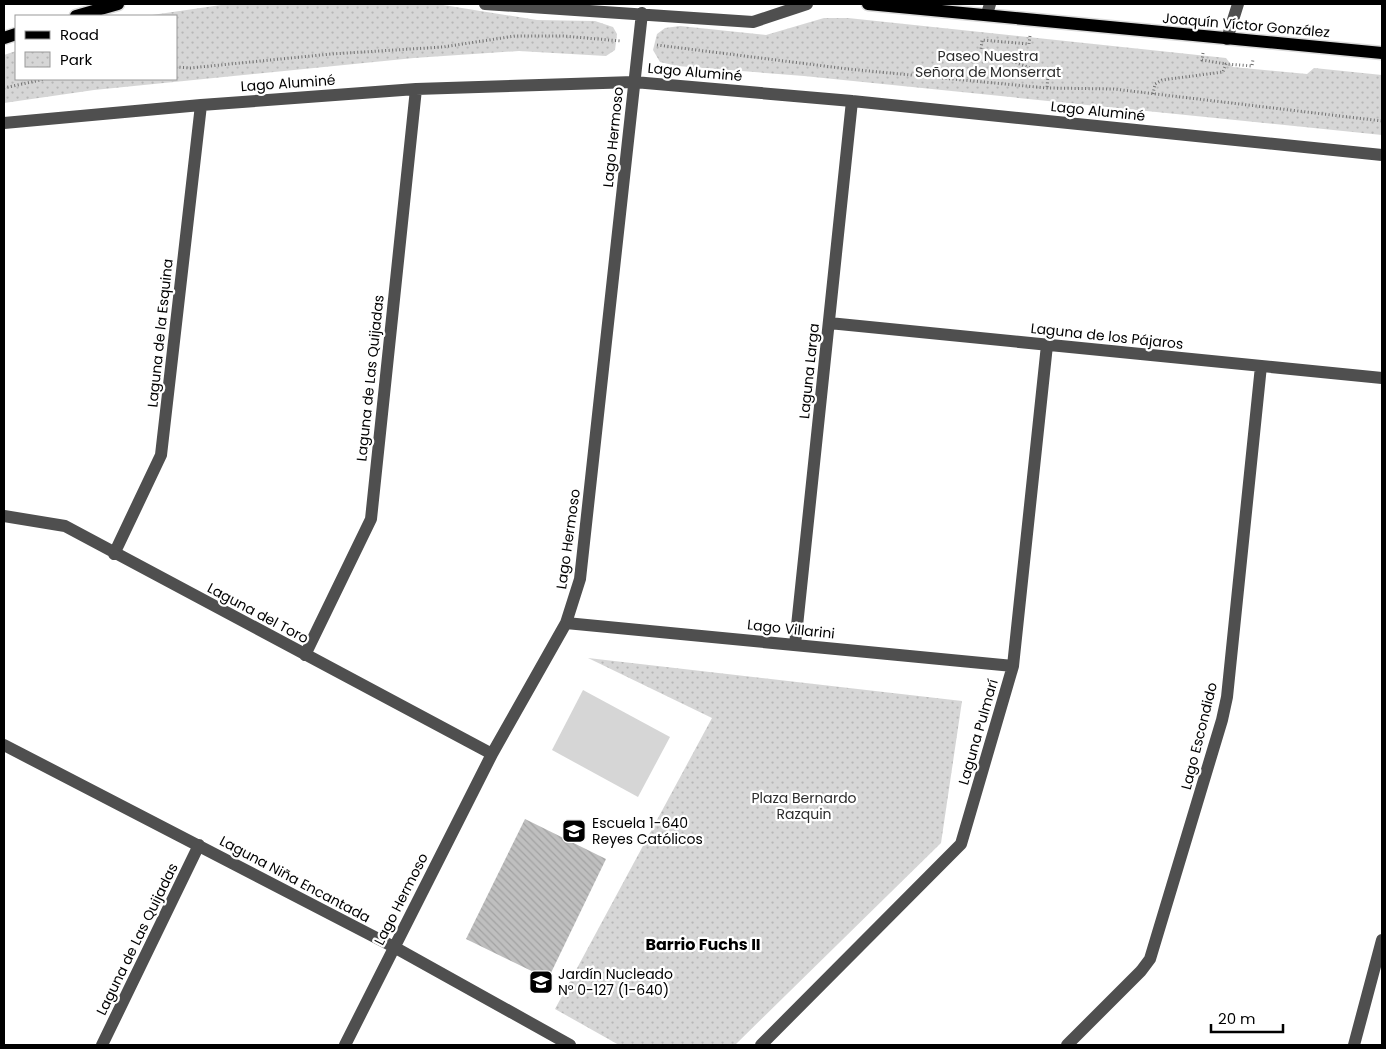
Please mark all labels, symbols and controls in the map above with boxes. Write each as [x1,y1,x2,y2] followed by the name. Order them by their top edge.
[1161,8,1331,42] street label: Joaquín Víctor González
[15,15,178,80] legend
[60,24,99,45] text: Road
[915,46,1061,82] park label: Paseo Nuestra Señora de Monserrat
[60,49,92,70] text: Park
[647,58,744,86] street label: Lago Aluminé
[240,70,336,96] street label: Lago Aluminé
[598,86,628,188] street label: Lago Hermoso
[1050,96,1147,126] street label: Lago Aluminé
[142,258,178,408] street label: Laguna de la Esquina
[351,294,389,462] street label: Laguna de Las Quijadas
[1030,318,1184,354] street label: Laguna de los Pájaros
[794,322,824,420] street label: Laguna Larga
[551,488,585,590] street label: Lago Hermoso
[204,578,312,648] street label: Laguna del Toro
[746,614,836,644] street label: Lago Villarini
[953,676,1003,787] street label: Laguna Pulmarí
[1176,680,1222,792] street label: Lago Escondido
[751,788,857,824] park label: Plaza Bernardo Razquin
[592,813,703,849] place label: Escuela 1-640 Reyes Católicos
[561,818,587,844] school or university icon: Escuela 1-640 Reyes Católicos
[216,831,374,927] street label: Laguna Niña Encantada
[369,849,433,949] street label: Lago Hermoso
[91,859,183,1019] street label: Laguna de Las Quijadas
[645,933,761,956] district label: Barrio Fuchs II
[558,964,673,1000] place label: Jardín Nucleado N° 0-127 (1-640)
[528,969,554,995] school or university icon: Jardín Nucleado N° 0-127 (1-640)
[1211,1002,1284,1034] scale bar
[1218,1008,1256,1029] text: 20 m

